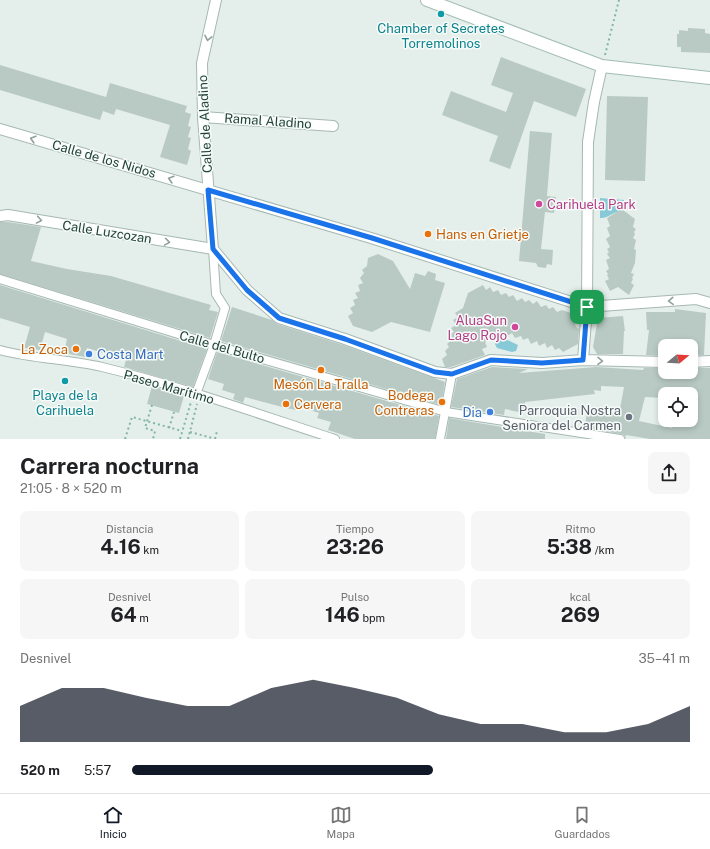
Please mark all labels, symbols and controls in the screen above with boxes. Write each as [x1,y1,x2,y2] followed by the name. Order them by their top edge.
[436,9,446,19] marker: Chamber of Secretes Torremolinos
[377,21,505,51] place label: Chamber of Secretes Torremolinos
[204,35,212,41] one-way arrow
[195,75,215,173] street label: Calle de Aladino
[224,110,312,132] street label: Ramal Aladino
[30,135,36,143] one-way arrow
[50,137,158,181] street label: Calle de los Nidos
[168,175,175,184] one-way arrow
[547,197,636,212] place label: Carihuela Park
[534,199,544,209] marker: Carihuela Park
[35,215,42,224] one-way arrow
[61,218,153,246] street label: Calle Luzcozan
[436,227,529,242] place label: Hans en Grietje
[423,229,433,239] marker: Hans en Grietje
[164,237,170,245] one-way arrow
[570,290,604,324] pin
[576,296,598,318] icon: arrive
[668,297,674,306] one-way arrow
[448,313,507,343] place label: AluaSun Lago Rojo
[510,322,520,332] marker: AluaSun Lago Rojo
[178,328,266,366] street label: Calle del Bulto
[658,339,698,379] north arrow
[658,339,698,427] map controls
[21,342,68,357] place label: La Zoca
[71,344,81,354] marker: La Zoca
[97,347,164,362] place label: Costa Mart
[84,349,94,359] marker: Costa Mart
[597,357,603,365] one-way arrow
[316,365,326,375] marker: Mesón La Tralla
[122,367,216,407] street label: Paseo Marítimo
[60,376,70,386] marker: Playa de la Carihuela
[273,377,369,392] place label: Mesón La Tralla
[658,387,698,427] button: locate
[32,388,98,418] place label: Playa de la Carihuela
[375,388,434,418] place label: Bodega Contreras
[294,397,341,412] place label: Cervera
[437,397,447,407] marker: Bodega Contreras
[281,399,291,409] marker: Cervera
[502,403,621,433] place label: Parroquia Nostra Seniora del Carmen
[463,405,482,420] place label: Dia
[485,407,495,417] marker: Dia
[624,412,634,422] marker: Parroquia Nostra Seniora del Carmen
[648,452,690,494] button: share
[20,453,199,479] text: Carrera nocturna
[20,481,122,496] text: 21:05 · 8 × 520 m
[106,523,153,535] text: Distancia
[336,523,374,535] text: Tiempo
[565,523,595,535] text: Ritmo
[100,535,141,559] text: 4.16
[326,535,384,559] text: 23:26
[546,535,592,559] text: 5:38
[141,544,159,556] text: km
[592,544,614,556] text: /km
[108,591,151,603] text: Desnivel
[341,591,369,603] text: Pulso
[570,591,591,603] text: kcal
[110,603,137,627] text: 64
[325,603,360,627] text: 146
[561,603,600,627] text: 269
[137,612,149,624] text: m
[360,612,385,624] text: bpm
[20,651,71,666] text: Desnivel
[638,651,690,666] text: 35–41 m
[20,763,60,778] text: 520 m
[84,763,111,778] text: 5:57
[100,804,127,840] tab: Inicio
[326,804,355,840] tab: Mapa
[554,804,610,840] tab: Guardados

